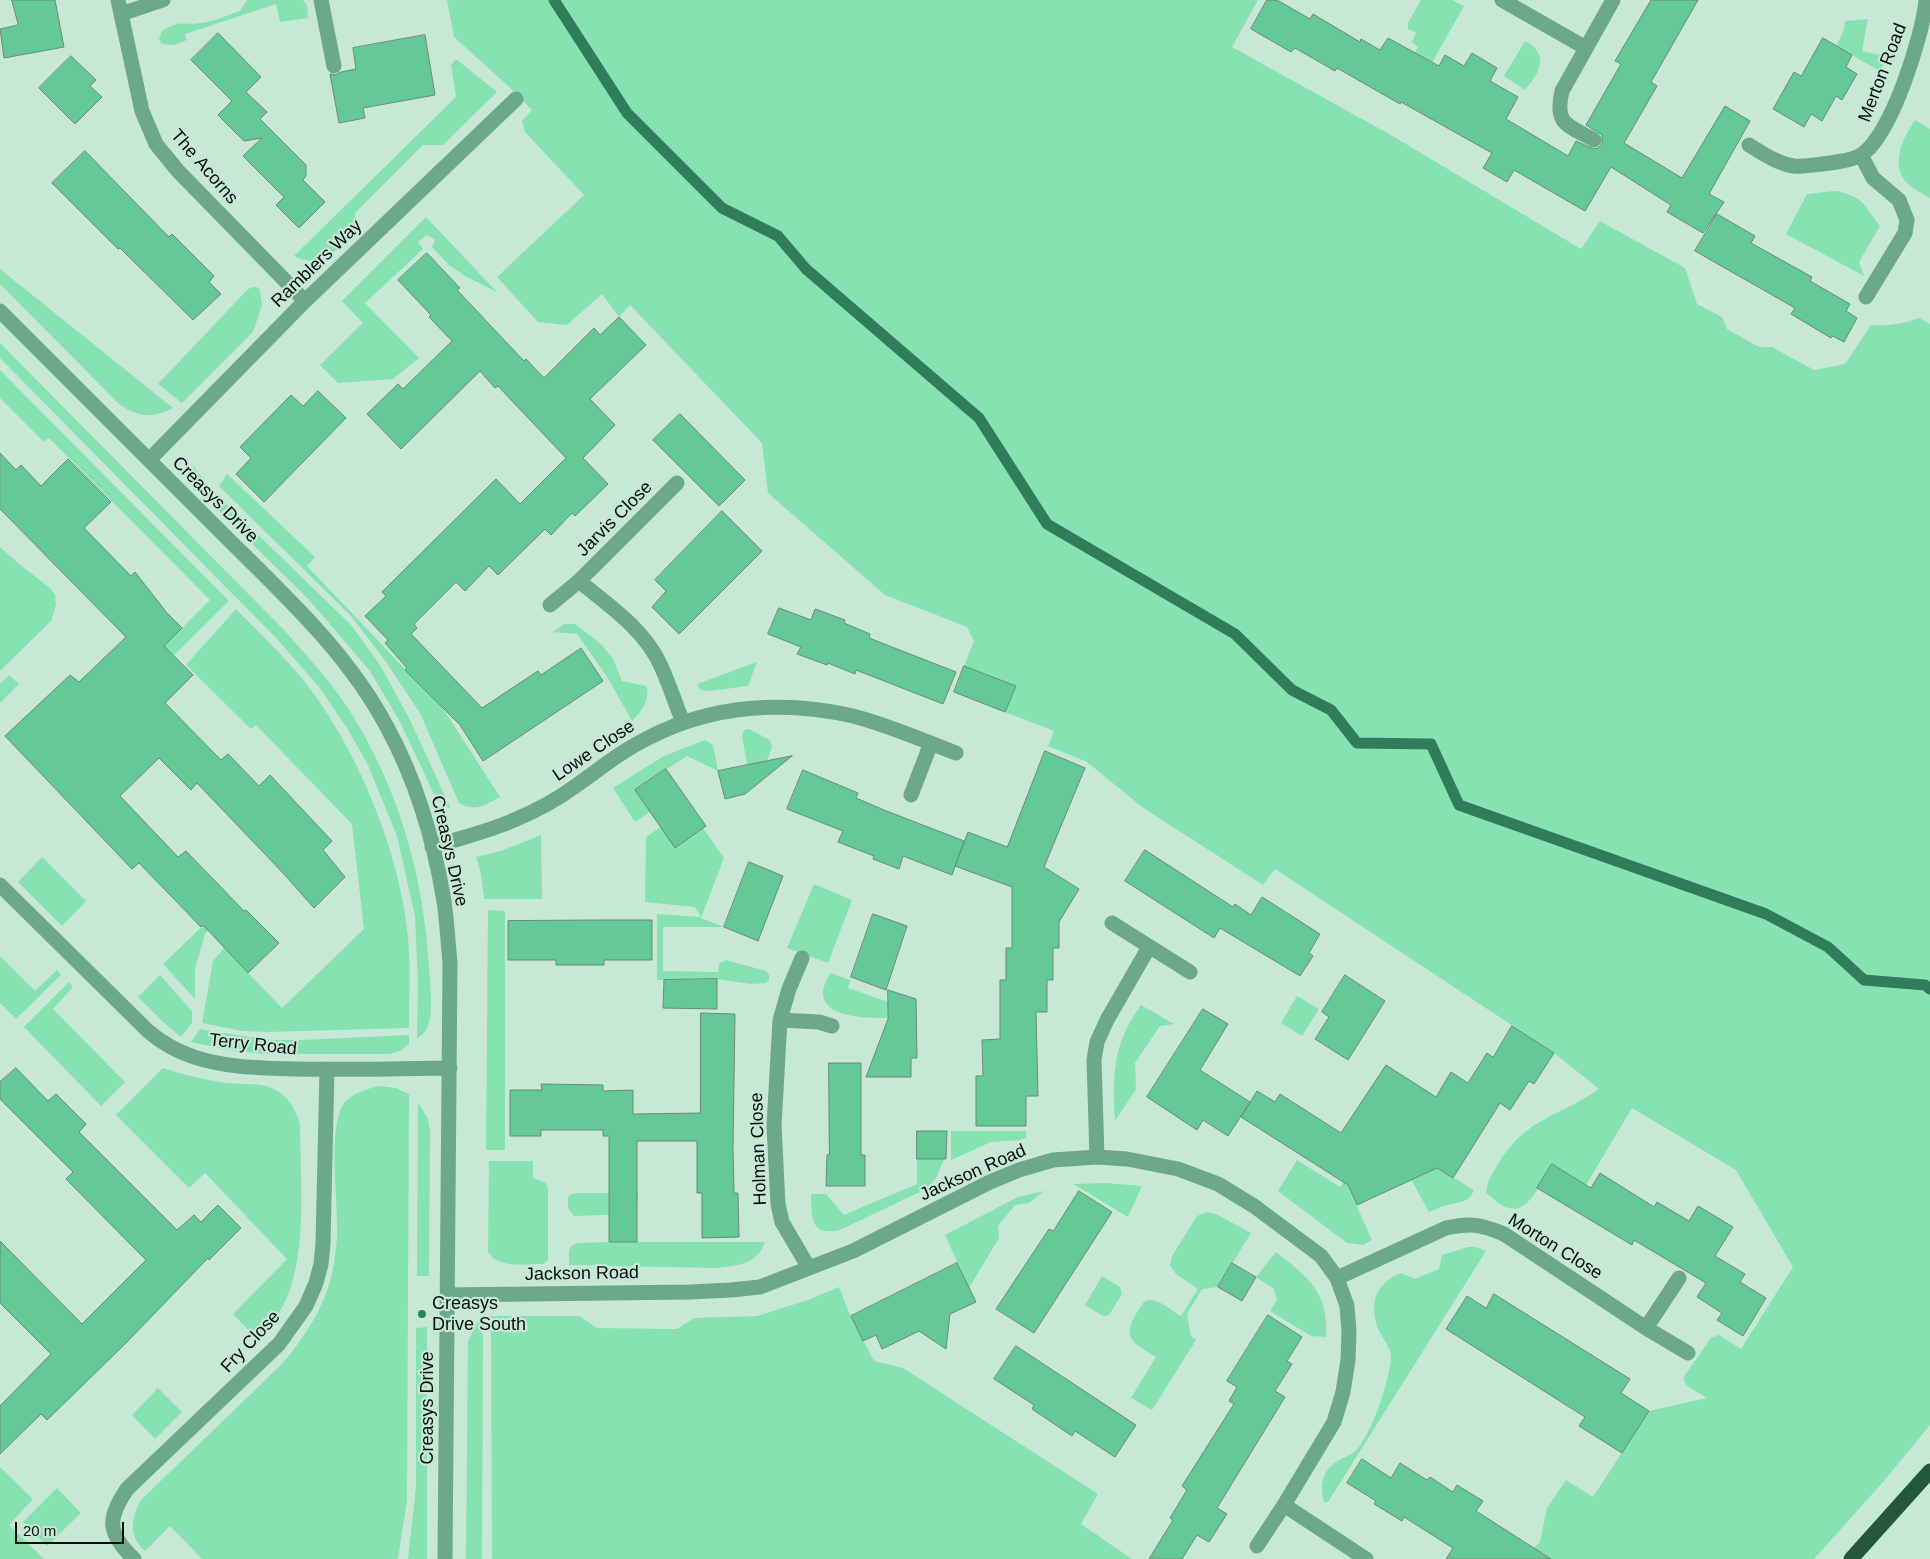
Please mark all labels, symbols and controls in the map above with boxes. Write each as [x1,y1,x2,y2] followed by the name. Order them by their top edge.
[1854,21,1912,125] street label: Merton Road
[166,125,242,209] street label: The Acorns
[267,215,367,313] street label: Ramblers Way
[167,452,263,548] street label: Creasys Drive
[573,477,657,561] street label: Jarvis Close
[549,716,639,786] street label: Lowe Close
[426,794,472,908] street label: Creasys Drive
[208,1030,298,1060] street label: Terry Road
[746,1092,772,1206] street label: Holman Close
[917,1140,1029,1206] street label: Jackson Road
[1504,1209,1606,1285] street label: Morton Close
[525,1262,639,1286] street label: Jackson Road
[432,1293,526,1336] place label: Creasys Drive South
[217,1306,285,1378] street label: Fry Close
[416,1308,428,1320] marker: Creasys Drive South
[417,1351,439,1465] street label: Creasys Drive
[18,1512,126,1544] scale bar
[23,1522,56,1539] text: 20 m

